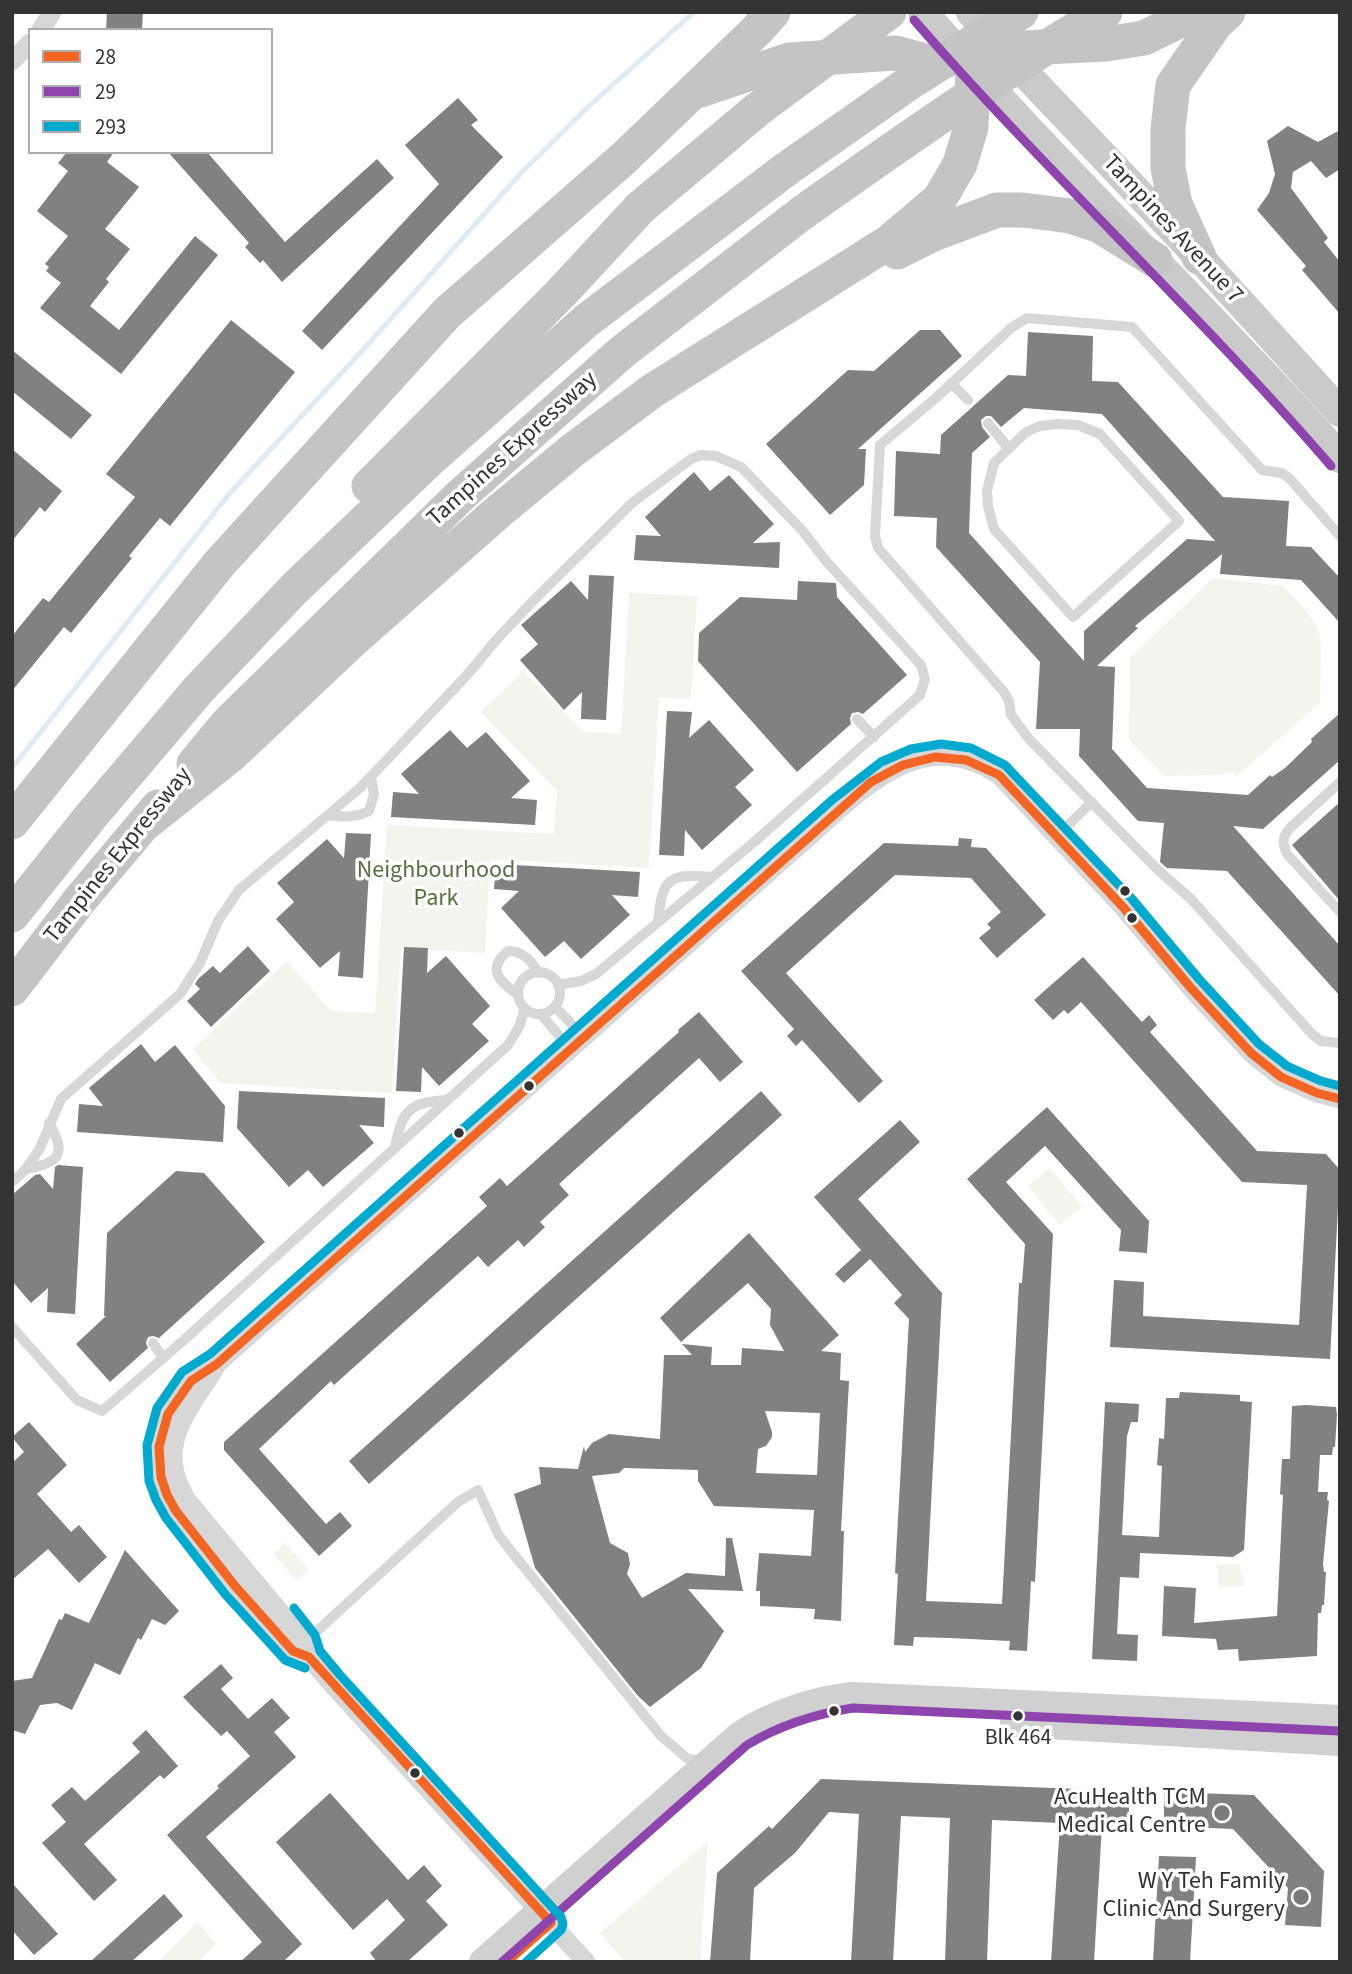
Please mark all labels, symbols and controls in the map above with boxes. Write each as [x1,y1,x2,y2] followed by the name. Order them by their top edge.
[28,28,273,154] legend
[95,42,116,72] text: 28
[95,77,116,107] text: 29
[95,112,126,142] text: 293
[1096,150,1248,310] street label: Tampines Avenue 7
[422,366,604,534] street label: Tampines Expressway
[39,762,199,950] street label: Tampines Expressway
[357,858,515,914] park label: Neighbourhood Park
[1118,884,1132,898] unlabelled marker
[1125,911,1139,925] unlabelled marker
[522,1079,536,1093] unlabelled marker
[452,1126,466,1140] unlabelled marker
[827,1704,841,1718] unlabelled marker
[1011,1709,1025,1723] marker: Blk 464
[985,1726,1051,1752] place label: Blk 464
[408,1766,422,1780] unlabelled marker
[1054,1785,1206,1841] place label: AcuHealth TCM Medical Centre
[1212,1803,1232,1823] marker: AcuHealth TCM Medical Centre
[1102,1869,1285,1925] place label: W Y Teh Family Clinic And Surgery
[1291,1887,1311,1907] marker: W Y Teh Family Clinic And Surgery

